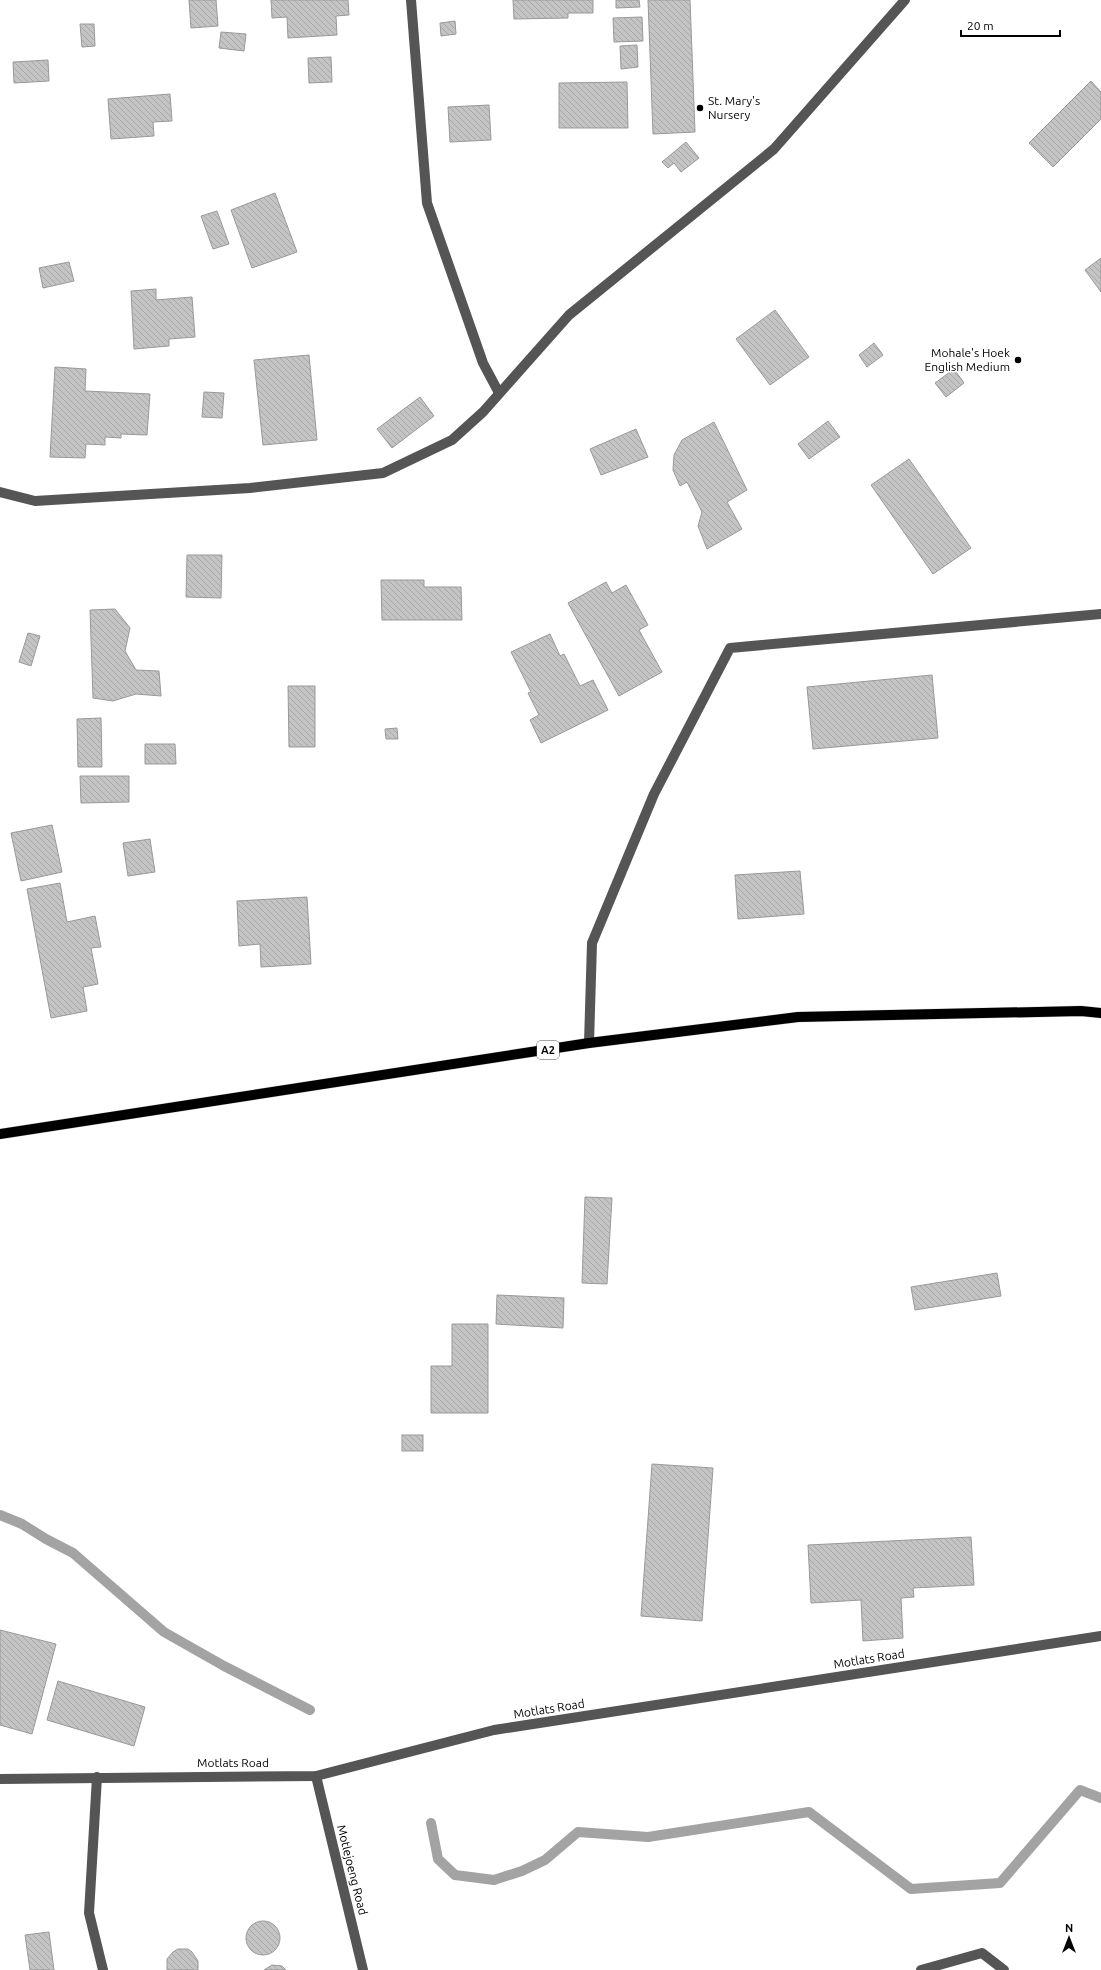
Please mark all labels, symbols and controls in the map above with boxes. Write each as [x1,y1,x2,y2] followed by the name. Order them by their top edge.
[961,12,1060,38] scale bar
[967,19,994,32] text: 20 m
[708,94,760,121] place label: St. Mary's Nursery
[695,103,705,113] marker: St. Mary's Nursery
[924,346,1010,373] place label: Mohale's Hoek English Medium
[1013,355,1023,365] marker: Mohale's Hoek English Medium
[537,1041,559,1059] road number: A2
[832,1646,905,1671] street label: Motlats Road
[512,1696,585,1721] street label: Motlats Road
[197,1756,269,1769] street label: Motlats Road
[335,1823,370,1916] street label: Motlejoeng Road
[1049,1918,1089,1958] north arrow
[1065,1922,1073,1934] text: N

